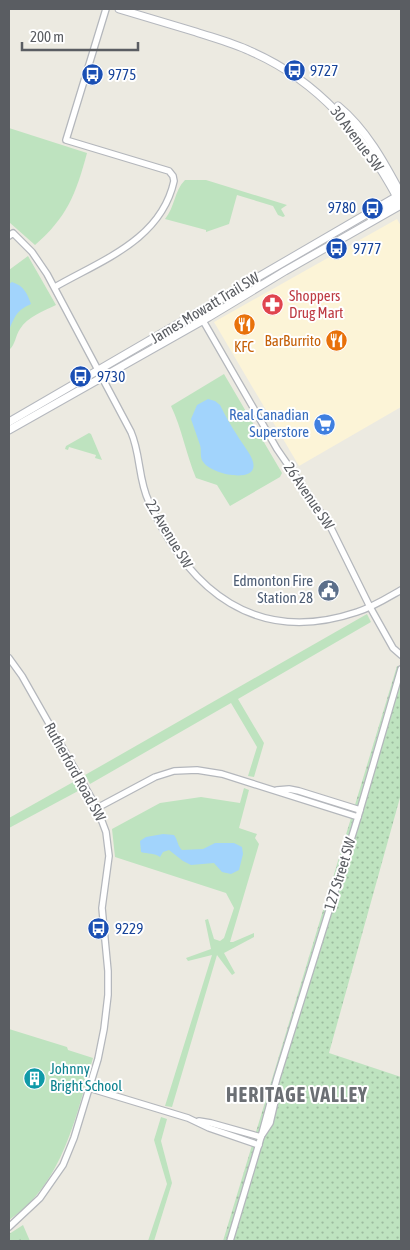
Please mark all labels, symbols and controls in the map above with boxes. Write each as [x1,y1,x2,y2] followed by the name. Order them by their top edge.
[22,20,139,52] scale bar
[30,28,64,45] text: 200 m
[282,59,306,83] bus stop icon: 9727
[310,62,338,79] place label: 9727
[80,63,104,87] bus stop icon: 9775
[108,66,136,83] place label: 9775
[327,103,387,175] street label: 30 Avenue SW
[360,196,384,220] bus stop icon: 9780
[328,199,356,216] place label: 9780
[325,237,349,261] bus stop icon: 9777
[353,240,381,257] place label: 9777
[147,268,262,347] street label: James Mowatt Trail SW
[289,287,343,321] place label: Shoppers Drug Mart
[261,293,285,317] pharmacy icon: Shoppers Drug Mart
[232,312,256,336] restaurant icon: KFC
[325,329,349,353] restaurant icon: BarBurrito
[265,332,321,349] place label: BarBurrito
[234,338,254,355] place label: KFC
[69,365,93,389] bus stop icon: 9730
[97,368,125,385] place label: 9730
[229,406,309,440] place label: Real Canadian Superstore
[313,412,337,436] supermarket icon: Real Canadian Superstore
[281,459,338,532] street label: 26 Avenue SW
[142,496,197,571] street label: 22 Avenue SW
[233,572,313,606] place label: Edmonton Fire Station 28
[317,578,341,602] public building icon: Edmonton Fire Station 28
[41,719,110,824] street label: Rutherford Road SW
[320,835,359,912] street label: 127 Street SW
[87,917,111,941] bus stop icon: 9229
[115,920,143,937] place label: 9229
[50,1060,122,1094] place label: Johnny Bright School
[22,1066,46,1090] building icon: Johnny Bright School
[226,1083,368,1106] district label: HERITAGE VALLEY

